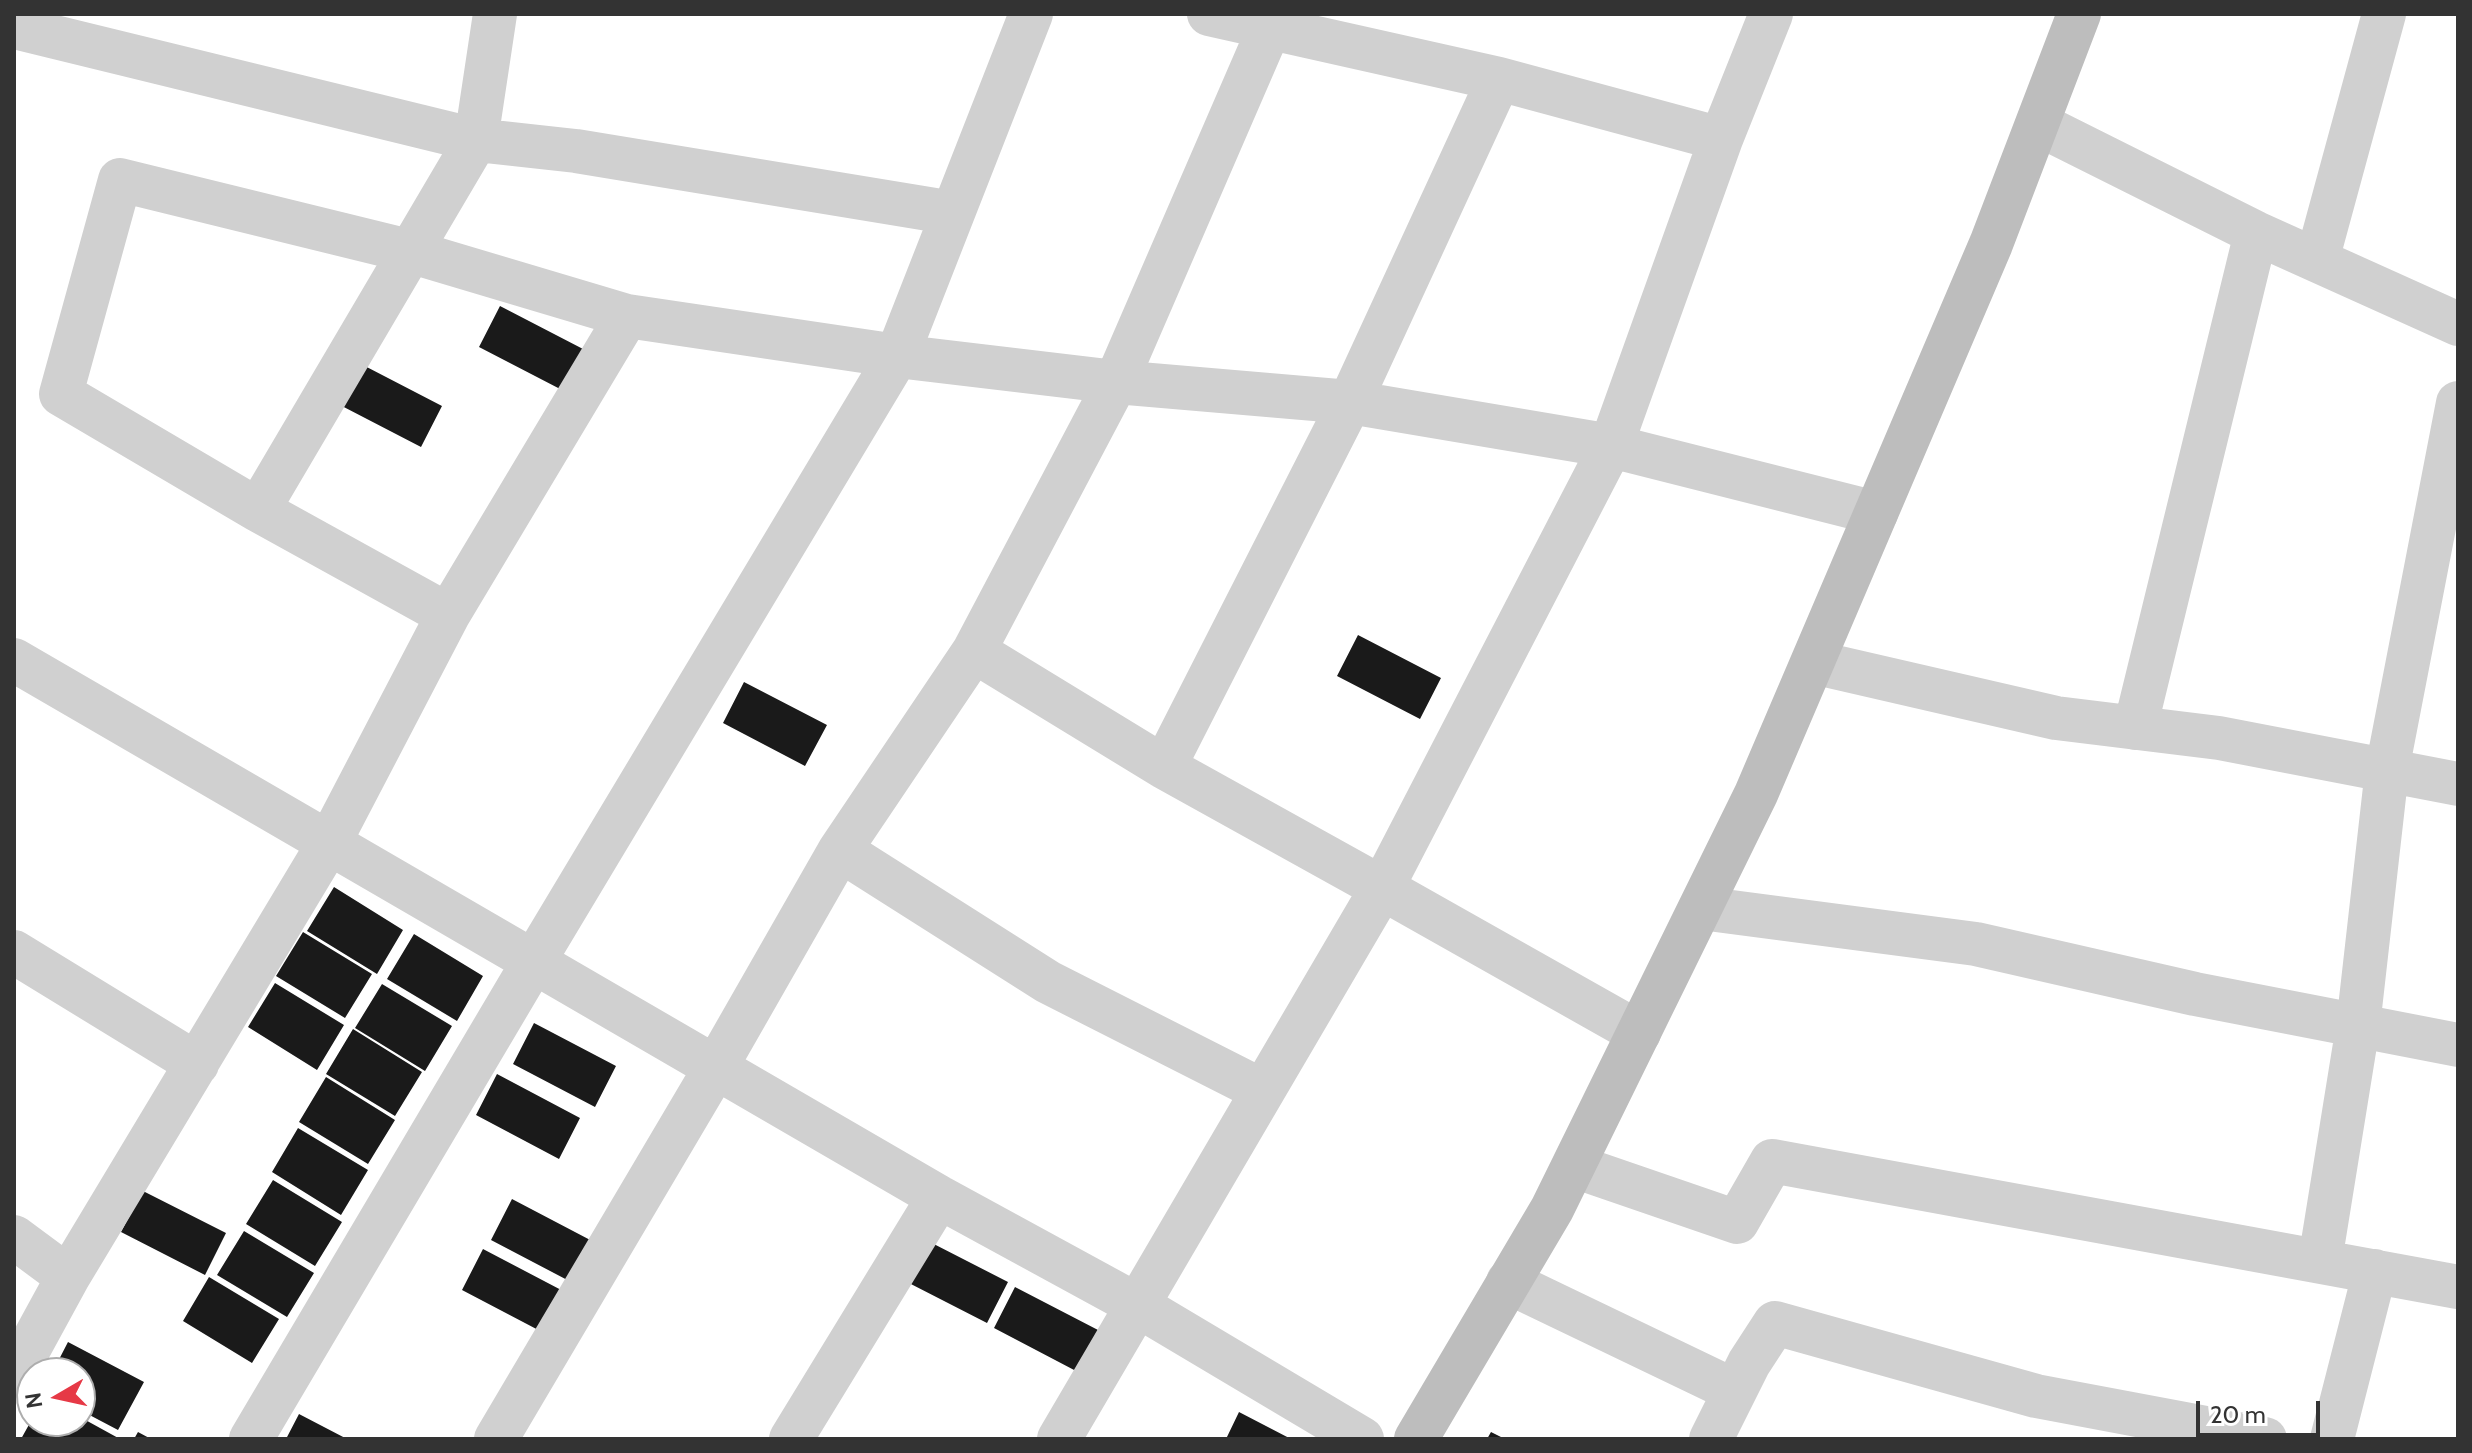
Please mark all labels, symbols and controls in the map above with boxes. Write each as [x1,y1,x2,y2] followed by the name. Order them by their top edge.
[16,1357,96,1437] north arrow
[2200,1385,2324,1435] scale bar
[19,1391,48,1410] text: N
[2210,1400,2266,1429] text: 20 m

